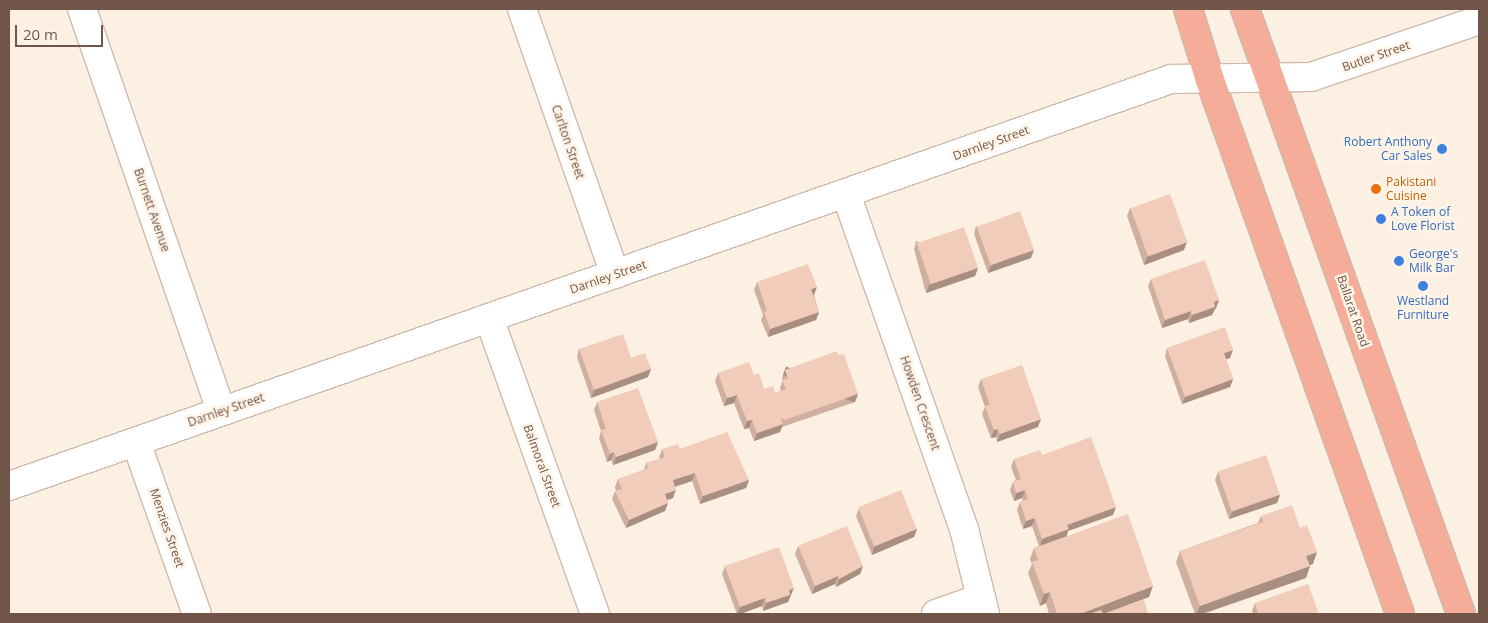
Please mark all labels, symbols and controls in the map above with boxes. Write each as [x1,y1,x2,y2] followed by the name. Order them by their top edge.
[18,15,105,47] scale bar
[23,24,58,44] text: 20 m
[1340,38,1412,74] street label: Butler Street
[549,103,587,181] street label: Carlton Street
[951,123,1031,163] street label: Darnley Street
[1344,135,1432,163] place label: Robert Anthony Car Sales
[1436,143,1448,155] marker: Robert Anthony Car Sales
[131,166,173,254] street label: Burnett Avenue
[1386,175,1436,203] place label: Pakistani Cuisine
[1370,183,1382,195] marker: Pakistani Cuisine
[1391,205,1455,233] place label: A Token of Love Florist
[1375,213,1387,225] marker: A Token of Love Florist
[1409,247,1458,275] place label: George's Milk Bar
[1393,255,1405,267] marker: George's Milk Bar
[568,257,648,297] street label: Darnley Street
[1334,273,1372,349] street label: Ballarat Road
[1417,280,1429,292] marker: Westland Furniture
[1397,294,1449,322] place label: Westland Furniture
[897,354,943,452] street label: Howden Crescent
[186,390,266,430] street label: Darnley Street
[520,423,564,509] street label: Balmoral Street
[147,487,187,569] street label: Menzies Street

